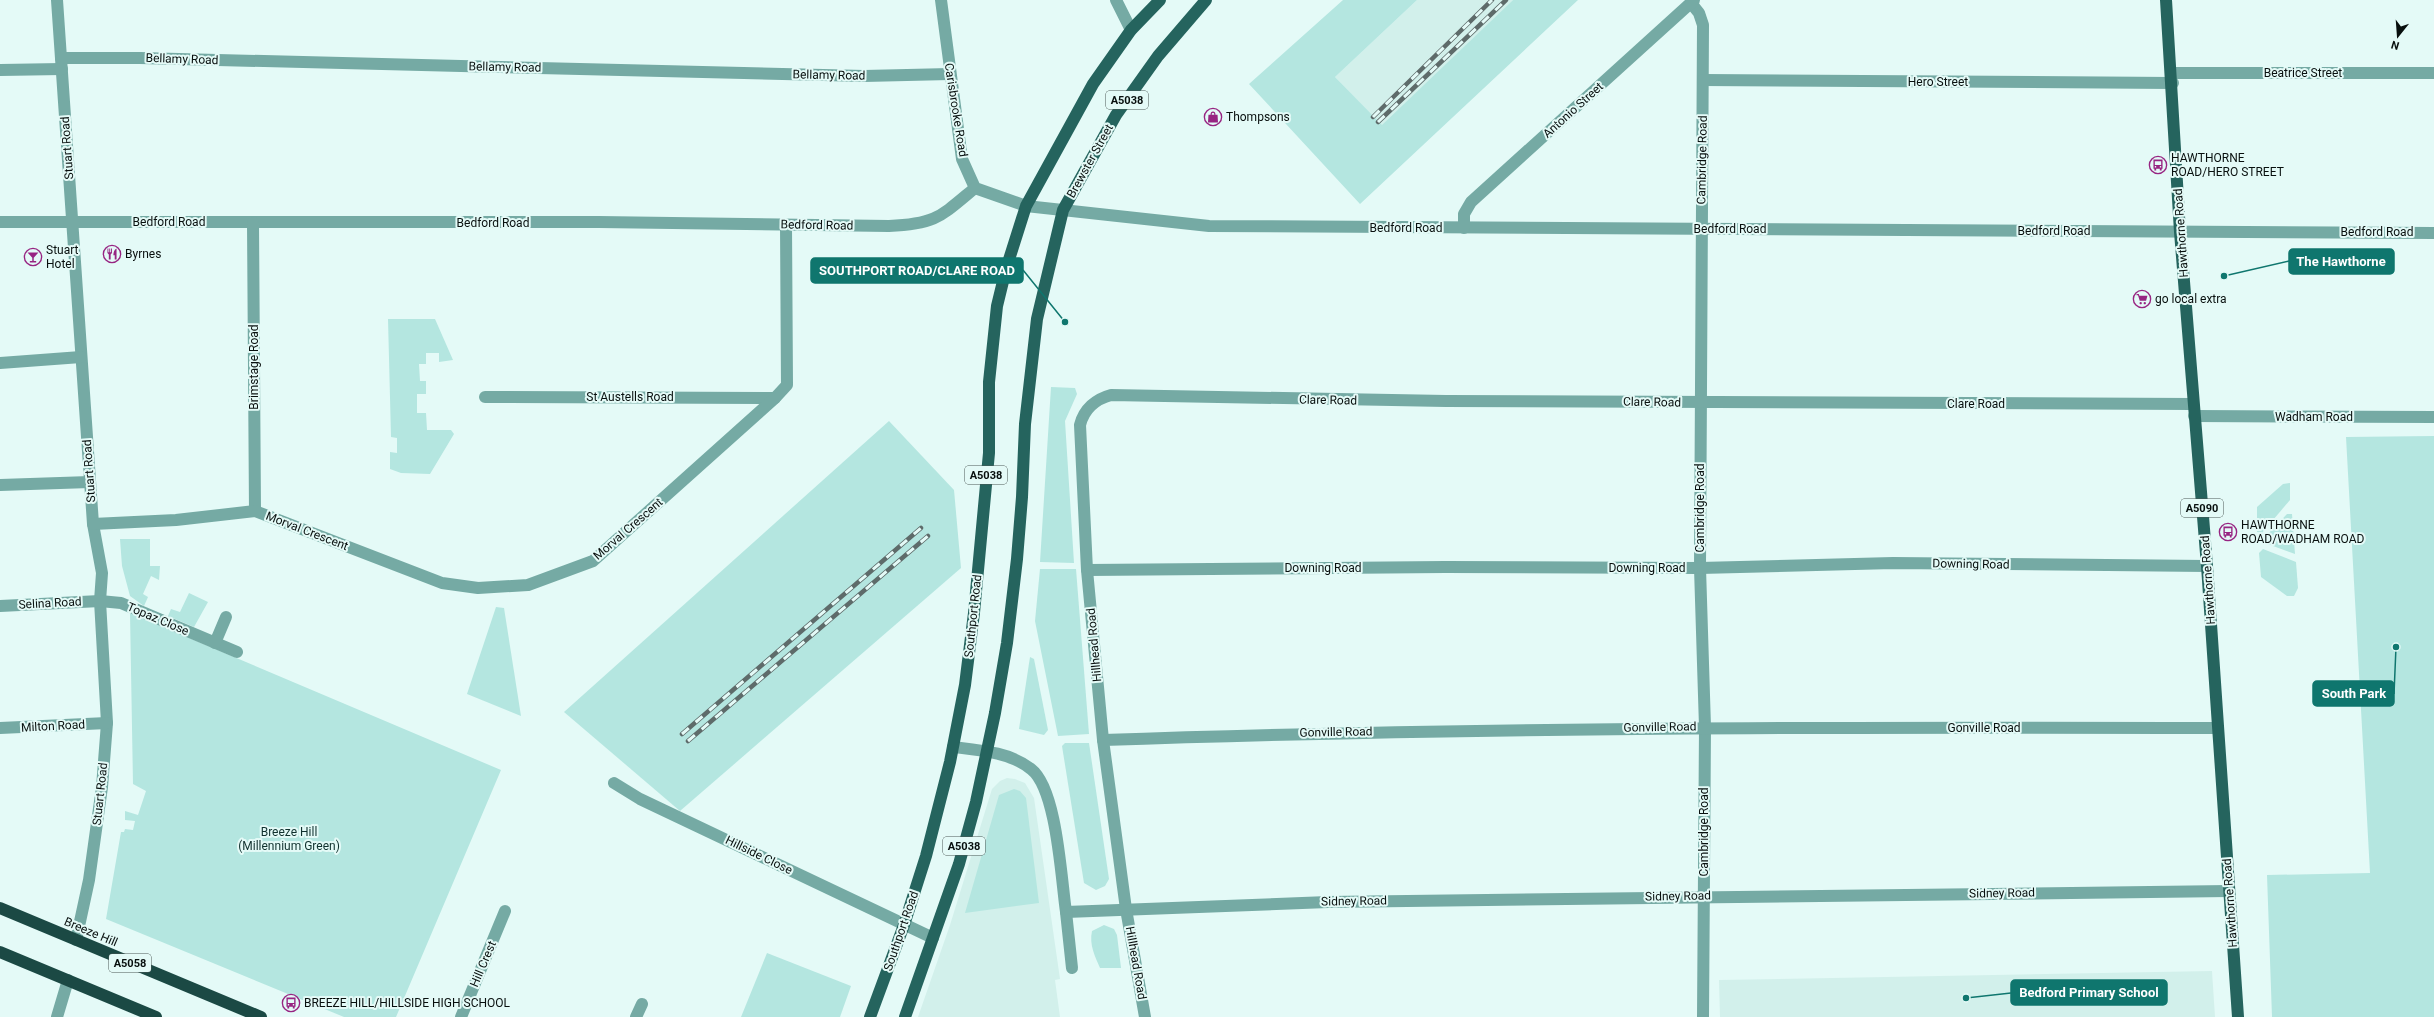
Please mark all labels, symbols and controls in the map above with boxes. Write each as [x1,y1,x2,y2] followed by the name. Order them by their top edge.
[2378,16,2418,56] north arrow
[2389,38,2401,52] text: N
[145,51,219,67] street label: Bellamy Road
[468,59,542,75] street label: Bellamy Road
[942,62,970,158] street label: Carisbrooke Road
[2264,66,2342,80] street label: Beatrice Street
[792,67,866,83] street label: Bellamy Road
[1908,75,1968,89] street label: Hero Street
[1540,79,1606,141] street label: Antonio Street
[1106,91,1148,109] road number: A5038
[1203,107,1223,127] shop icon: Thompsons
[1226,110,1290,124] place label: Thompsons
[1694,115,1710,205] street label: Cambridge Road
[58,116,76,180] street label: Stuart Road
[1064,122,1116,200] street label: Brewster Street
[2171,151,2284,179] place label: HAWTHORNE ROAD/HERO STREET
[2148,155,2168,175] bus stop icon: HAWTHORNE ROAD/HERO STREET
[2171,188,2191,278] street label: Hawthorne Road
[133,215,205,229] street label: Bedford Road
[457,216,529,230] street label: Bedford Road
[780,217,854,233] street label: Bedford Road
[1370,221,1442,235] street label: Bedford Road
[1694,222,1766,236] street label: Bedford Road
[2018,224,2090,238] street label: Bedford Road
[2341,225,2413,239] street label: Bedford Road
[46,243,79,271] place label: Stuart Hotel
[102,244,122,264] restaurant icon: Byrnes
[23,247,43,267] bar icon: Stuart Hotel
[125,247,161,261] place label: Byrnes
[2289,249,2394,274] callout: The Hawthorne
[2296,254,2386,269] text: The Hawthorne
[811,258,1023,283] callout: SOUTHPORT ROAD/CLARE ROAD
[819,263,1015,278] text: SOUTHPORT ROAD/CLARE ROAD
[2132,289,2152,309] supermarket icon: go local extra
[2155,292,2227,306] place label: go local extra
[247,324,261,410] street label: Brimstage Road
[586,390,674,404] street label: St Austells Road
[1299,392,1357,408] street label: Clare Road
[1623,394,1681,410] street label: Clare Road
[1947,397,2005,411] street label: Clare Road
[2275,410,2353,424] street label: Wadham Road
[80,439,98,503] street label: Stuart Road
[1693,464,1707,552] street label: Cambridge Road
[965,466,1007,484] road number: A5038
[591,495,666,563] street label: Morval Crescent
[2181,499,2223,517] road number: A5090
[264,509,350,553] street label: Morval Crescent
[2241,518,2365,546] place label: HAWTHORNE ROAD/WADHAM ROAD
[2218,522,2238,542] bus stop icon: HAWTHORNE ROAD/WADHAM ROAD
[2198,535,2218,625] street label: Hawthorne Road
[1932,556,2010,572] street label: Downing Road
[1284,561,1362,575] street label: Downing Road
[1608,561,1686,575] street label: Downing Road
[962,574,984,658] street label: Southport Road
[18,594,82,612] street label: Selina Road
[125,600,191,638] street label: Topaz Close
[1084,607,1104,683] street label: Hillhead Road
[2313,681,2394,706] callout: South Park
[2322,686,2387,701] text: South Park
[21,717,85,735] street label: Milton Road
[1623,719,1697,735] street label: Gonville Road
[1947,721,2021,735] street label: Gonville Road
[1299,724,1373,740] street label: Gonville Road
[90,762,110,826] street label: Stuart Road
[1697,788,1711,876] street label: Cambridge Road
[238,825,340,853] park label: Breeze Hill (Millennium Green)
[723,833,795,877] street label: Hillside Close
[943,837,985,855] road number: A5038
[2220,858,2240,948] street label: Hawthorne Road
[1969,885,2035,901] street label: Sidney Road
[1645,888,1711,904] street label: Sidney Road
[881,889,921,973] street label: Southport Road
[1321,893,1387,909] street label: Sidney Road
[62,914,120,950] street label: Breeze Hill
[1123,925,1149,1001] street label: Hillhead Road
[467,939,499,989] street label: Hill Crest
[109,954,151,972] road number: A5058
[2011,980,2167,1005] callout: Bedford Primary School
[2019,985,2159,1000] text: Bedford Primary School
[281,993,301,1013] bus stop icon: BREEZE HILL/HILLSIDE HIGH SCHOOL
[304,996,511,1010] place label: BREEZE HILL/HILLSIDE HIGH SCHOOL

